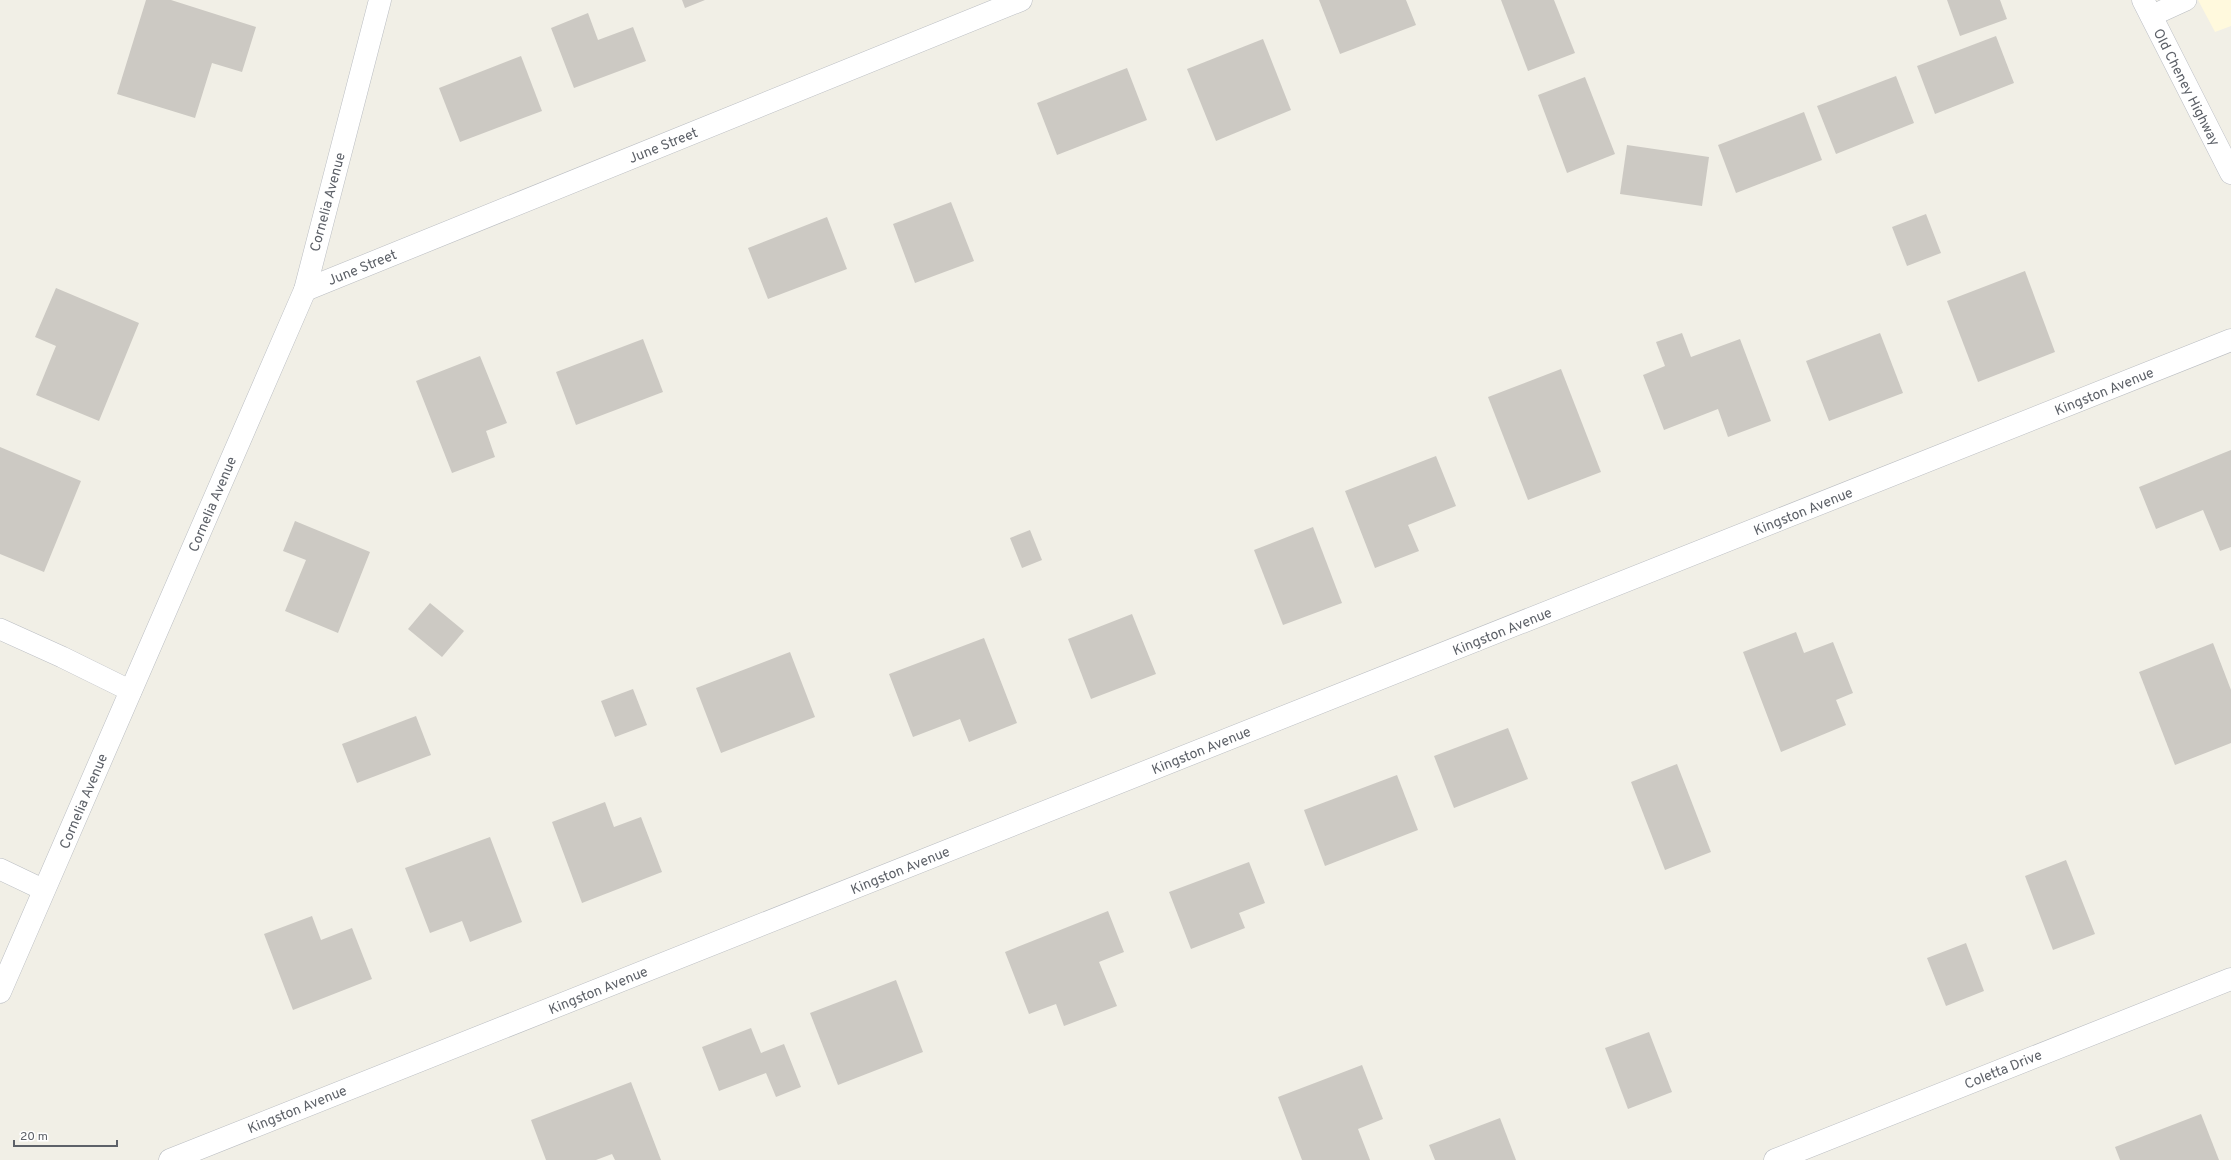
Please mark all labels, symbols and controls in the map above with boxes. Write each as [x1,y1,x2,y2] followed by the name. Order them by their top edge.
[2149,26,2223,149] street label: Old Cheney Highway
[626,125,701,168] street label: June Street
[307,151,350,254] street label: Cornelia Avenue
[325,247,400,290] street label: June Street
[2052,365,2157,420] street label: Kingston Avenue
[186,454,241,555] street label: Cornelia Avenue
[1751,485,1856,540] street label: Kingston Avenue
[1450,605,1555,660] street label: Kingston Avenue
[1149,724,1254,779] street label: Kingston Avenue
[57,751,112,852] street label: Cornelia Avenue
[848,844,953,899] street label: Kingston Avenue
[546,964,651,1019] street label: Kingston Avenue
[1962,1047,2045,1094] street label: Coletta Drive
[245,1083,350,1138] street label: Kingston Avenue
[14,1122,117,1148] scale bar
[20,1129,48,1145] text: 20 m

